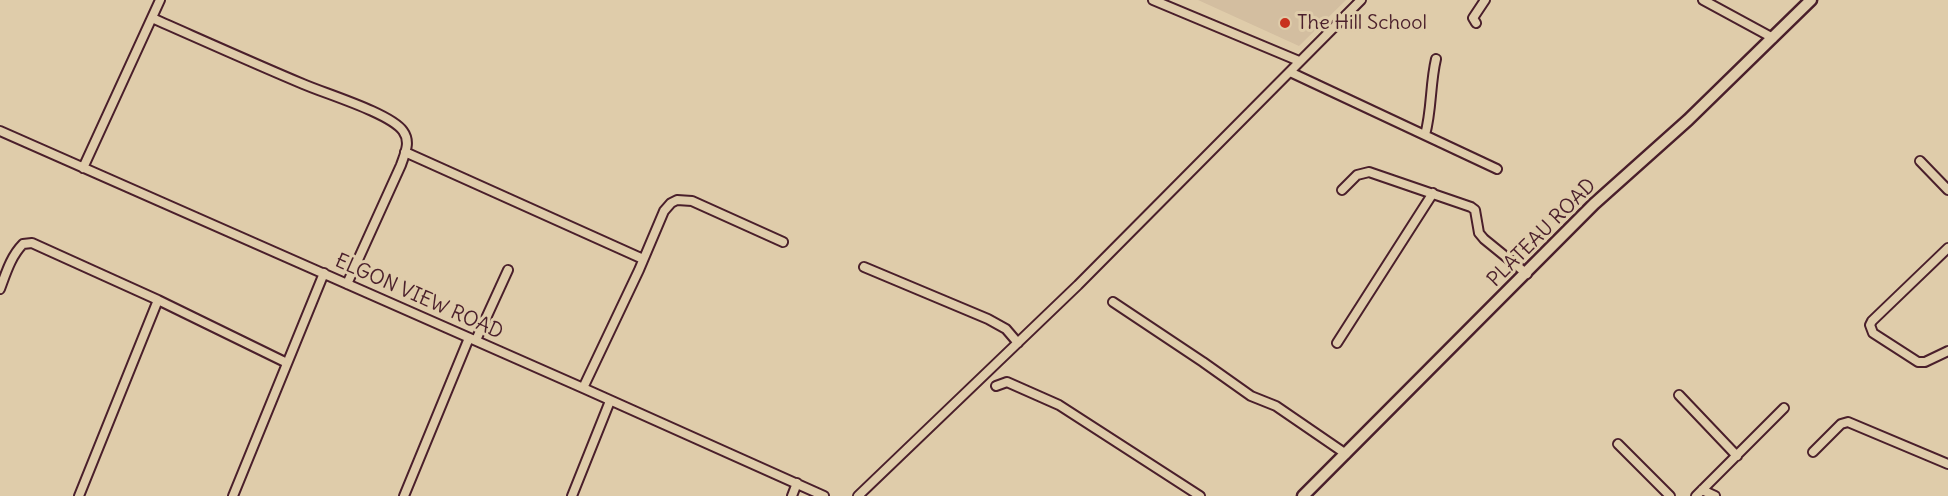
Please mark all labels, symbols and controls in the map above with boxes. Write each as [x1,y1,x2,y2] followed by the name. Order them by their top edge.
[1297,11,1427,35] place label: The Hill School
[1278,16,1292,30] marker: The Hill School
[1483,174,1601,292] street label: PLATEAU ROAD
[331,249,507,345] street label: ELGON VIEW ROAD

